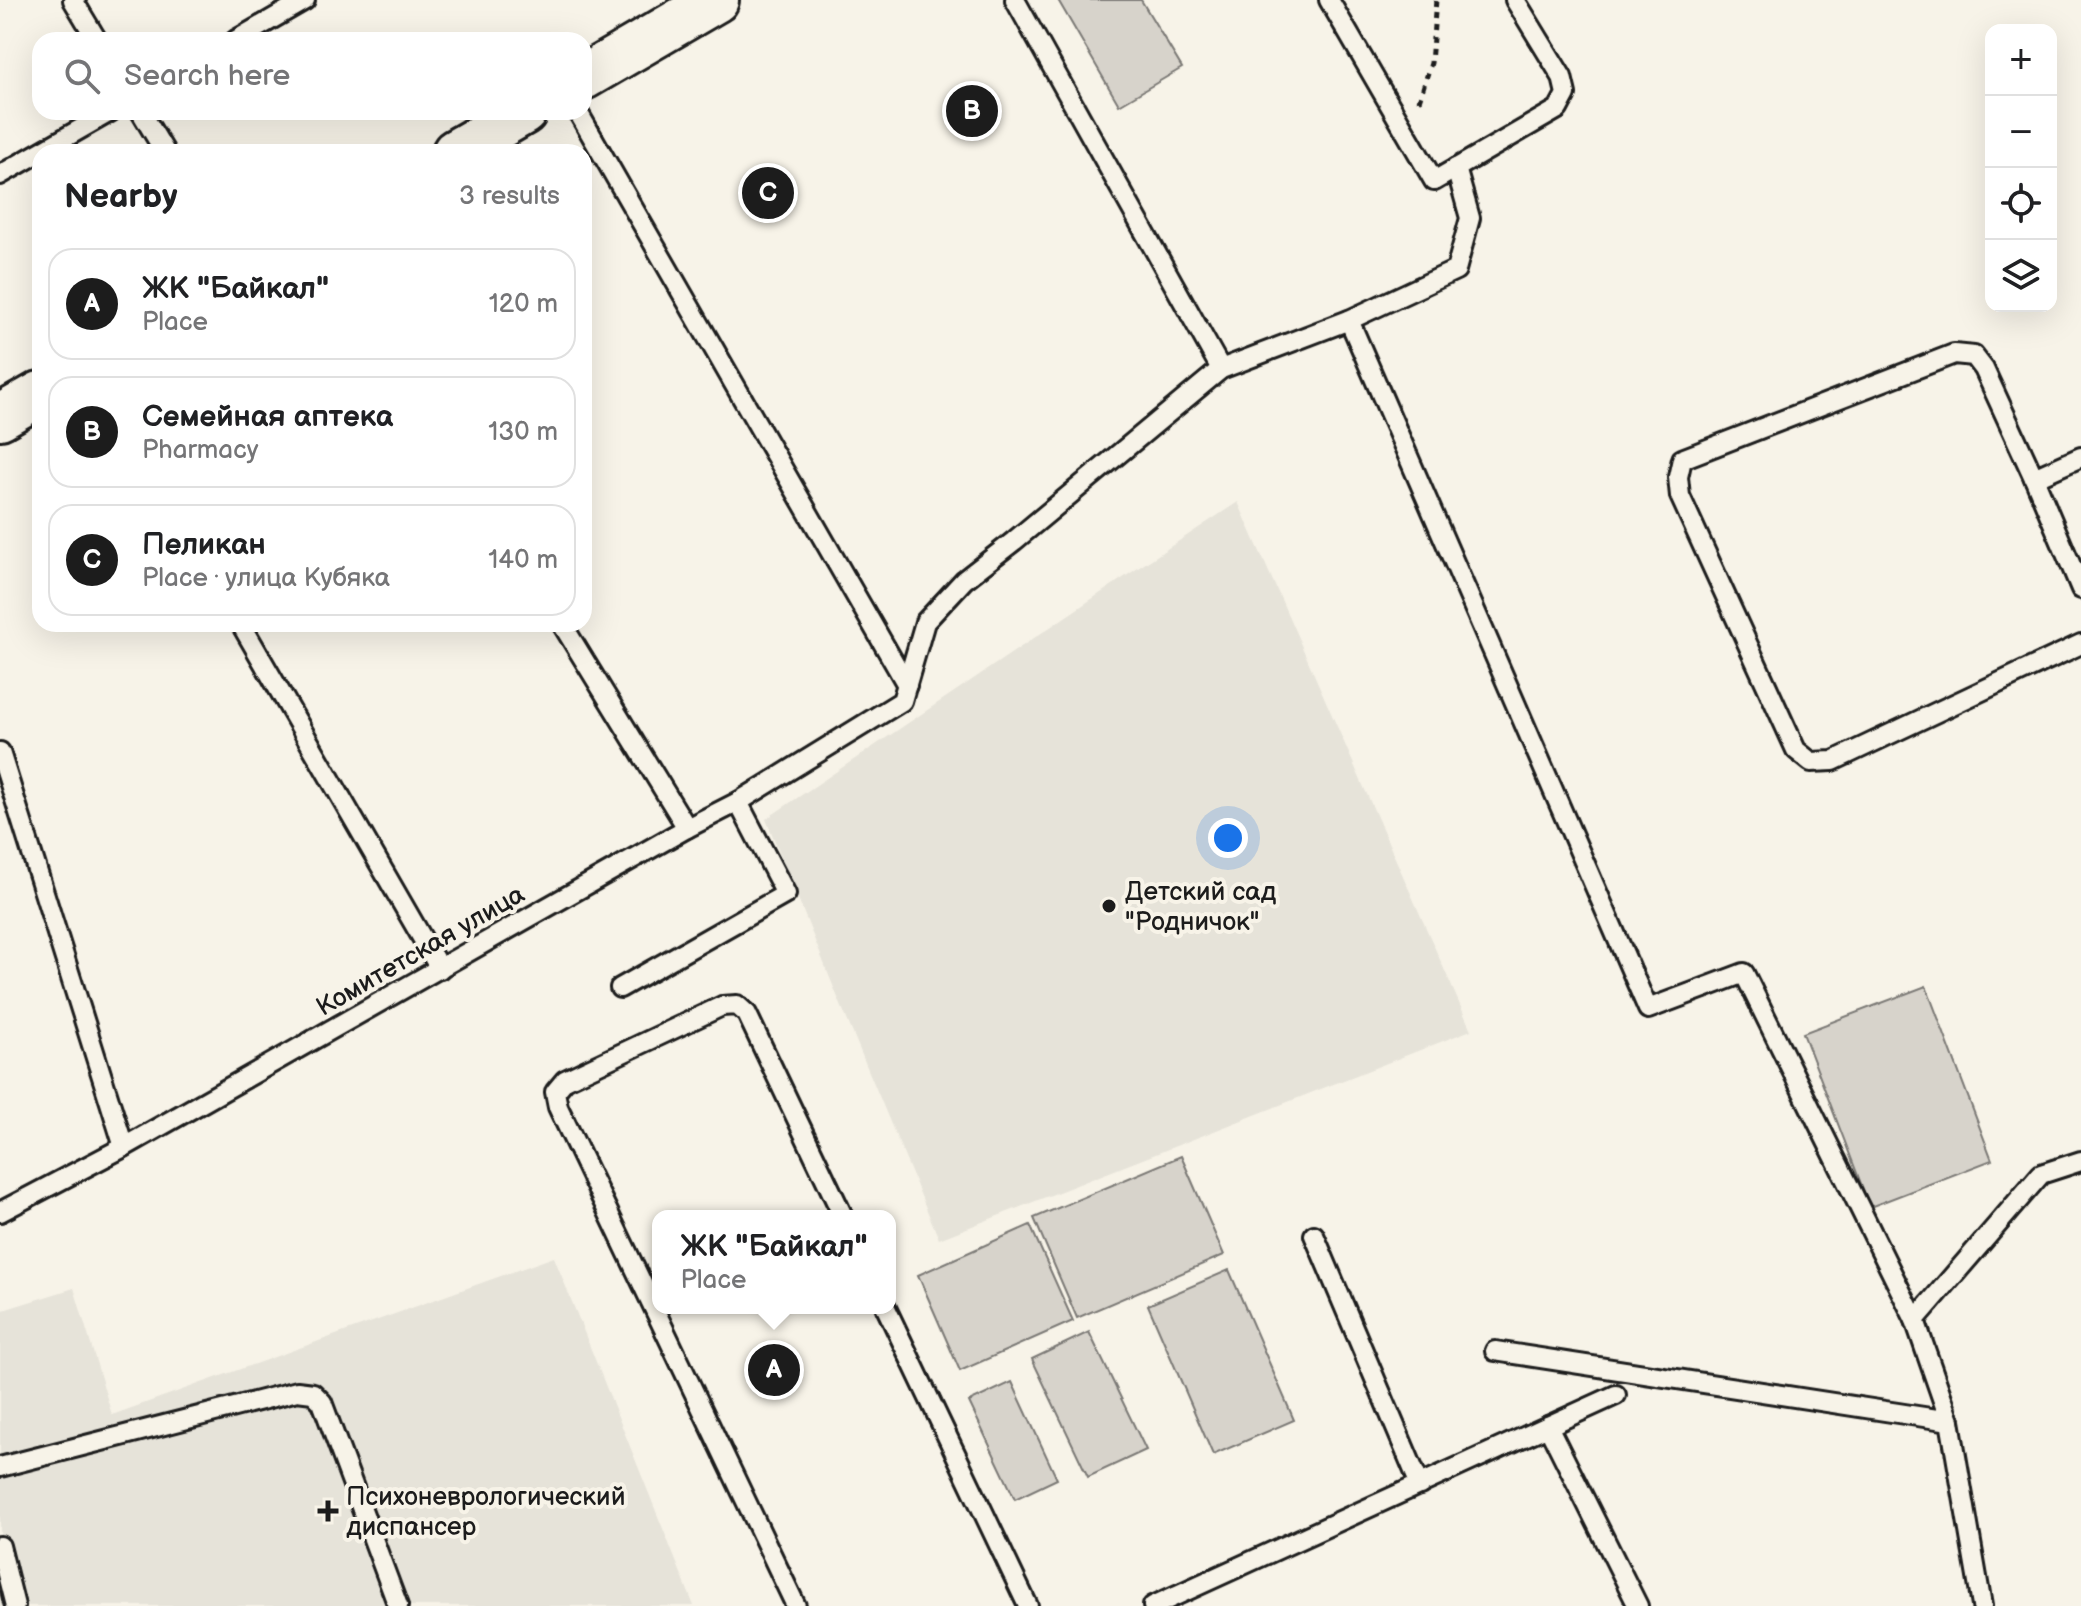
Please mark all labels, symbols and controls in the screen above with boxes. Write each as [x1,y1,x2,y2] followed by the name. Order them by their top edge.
[1985,24,2057,312] map controls
[1985,24,2057,96] button: +
[32,32,592,120] search box
[60,54,104,98] icon: search
[124,58,290,94] text: Search here
[946,81,998,141] pin: B
[1985,96,2057,168] button: −
[742,163,794,223] pin: C
[1985,168,2057,240] button: locate
[64,176,178,217] text: Nearby
[459,181,560,212] text: 3 results
[1985,240,2057,312] button: layers
[142,271,329,307] text: ЖК "Байкал"
[84,289,100,320] text: A
[489,289,558,320] text: 120 m
[142,307,208,338] text: Place
[142,399,393,435] text: Семейная аптека
[83,417,101,448] text: B
[488,417,558,448] text: 130 m
[142,435,258,466] text: Pharmacy
[142,527,266,563] text: Пеликан
[83,545,101,576] text: C
[488,545,558,576] text: 140 m
[142,563,390,594] text: Place · улица Кубяка
[1208,818,1248,858] your location
[1125,877,1277,938] place label: Детский сад "Родничок"
[311,879,530,1023] street label: Комитетская улица
[1100,897,1118,915] marker: Детский сад "Родничок"
[652,1210,896,1314] popup
[680,1229,868,1265] text: ЖК "Байкал"
[680,1265,746,1296] text: Place
[748,1340,800,1400] pin: A
[346,1482,625,1543] place label: Психоневрологический диспансер
[317,1500,339,1522] marker: Психоневрологический диспансер

